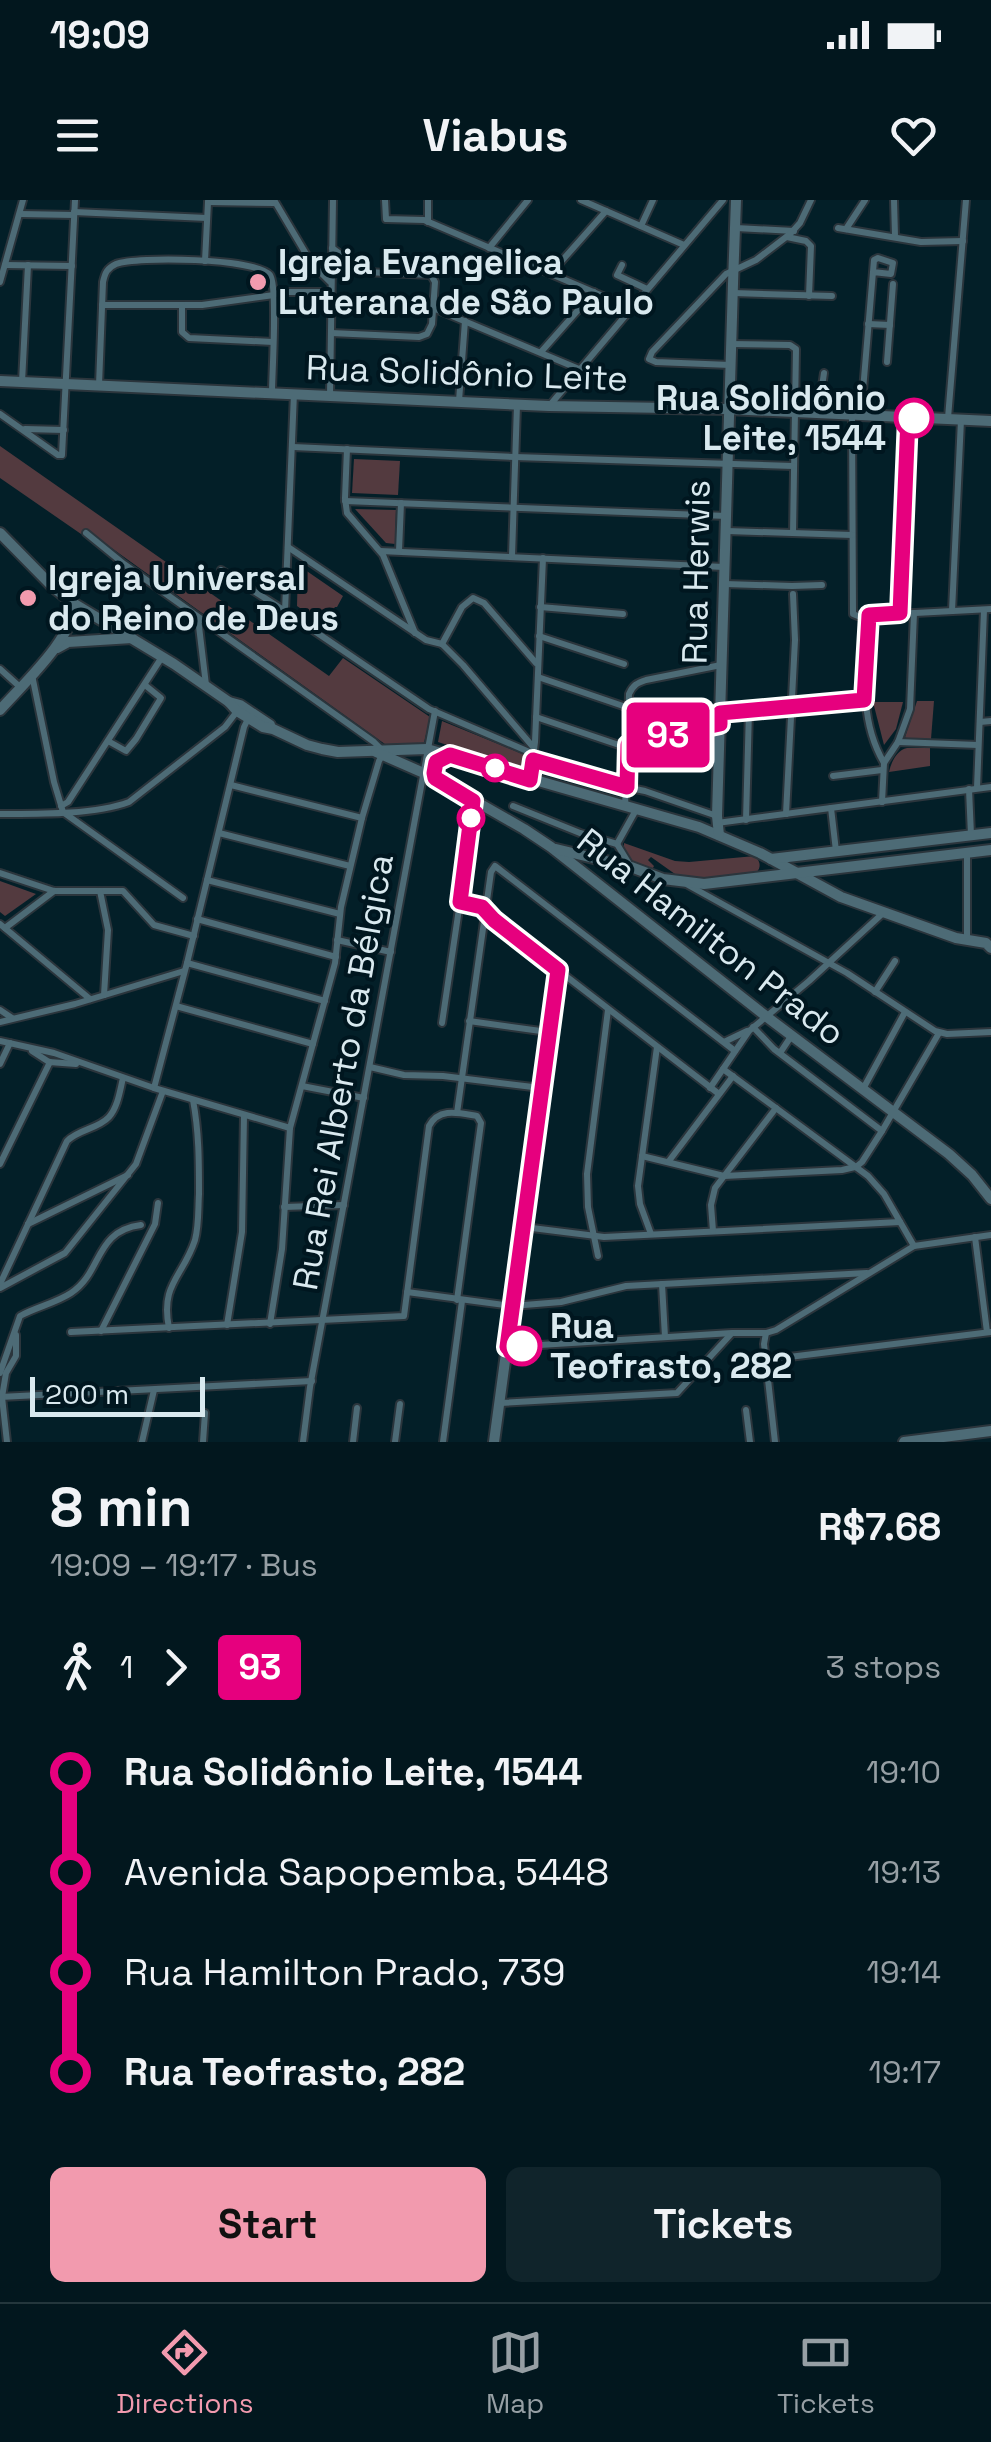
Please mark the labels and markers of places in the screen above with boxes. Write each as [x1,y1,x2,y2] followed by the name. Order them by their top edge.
[278,240,654,324] place label: Igreja Evangelica Luterana de São Paulo
[247,271,269,293] marker: Igreja Evangelica Luterana de São Paulo
[656,376,886,460] place label: Rua Solidônio Leite, 1544
[895,399,933,437] marker: Rua Solidônio Leite, 1544
[48,556,339,640] place label: Igreja Universal do Reino de Deus
[17,587,39,609] marker: Igreja Universal do Reino de Deus
[482,755,508,781] unlabelled marker
[458,805,484,831] unlabelled marker
[550,1304,792,1388] place label: Rua Teofrasto, 282
[503,1327,541,1365] marker: Rua Teofrasto, 282

